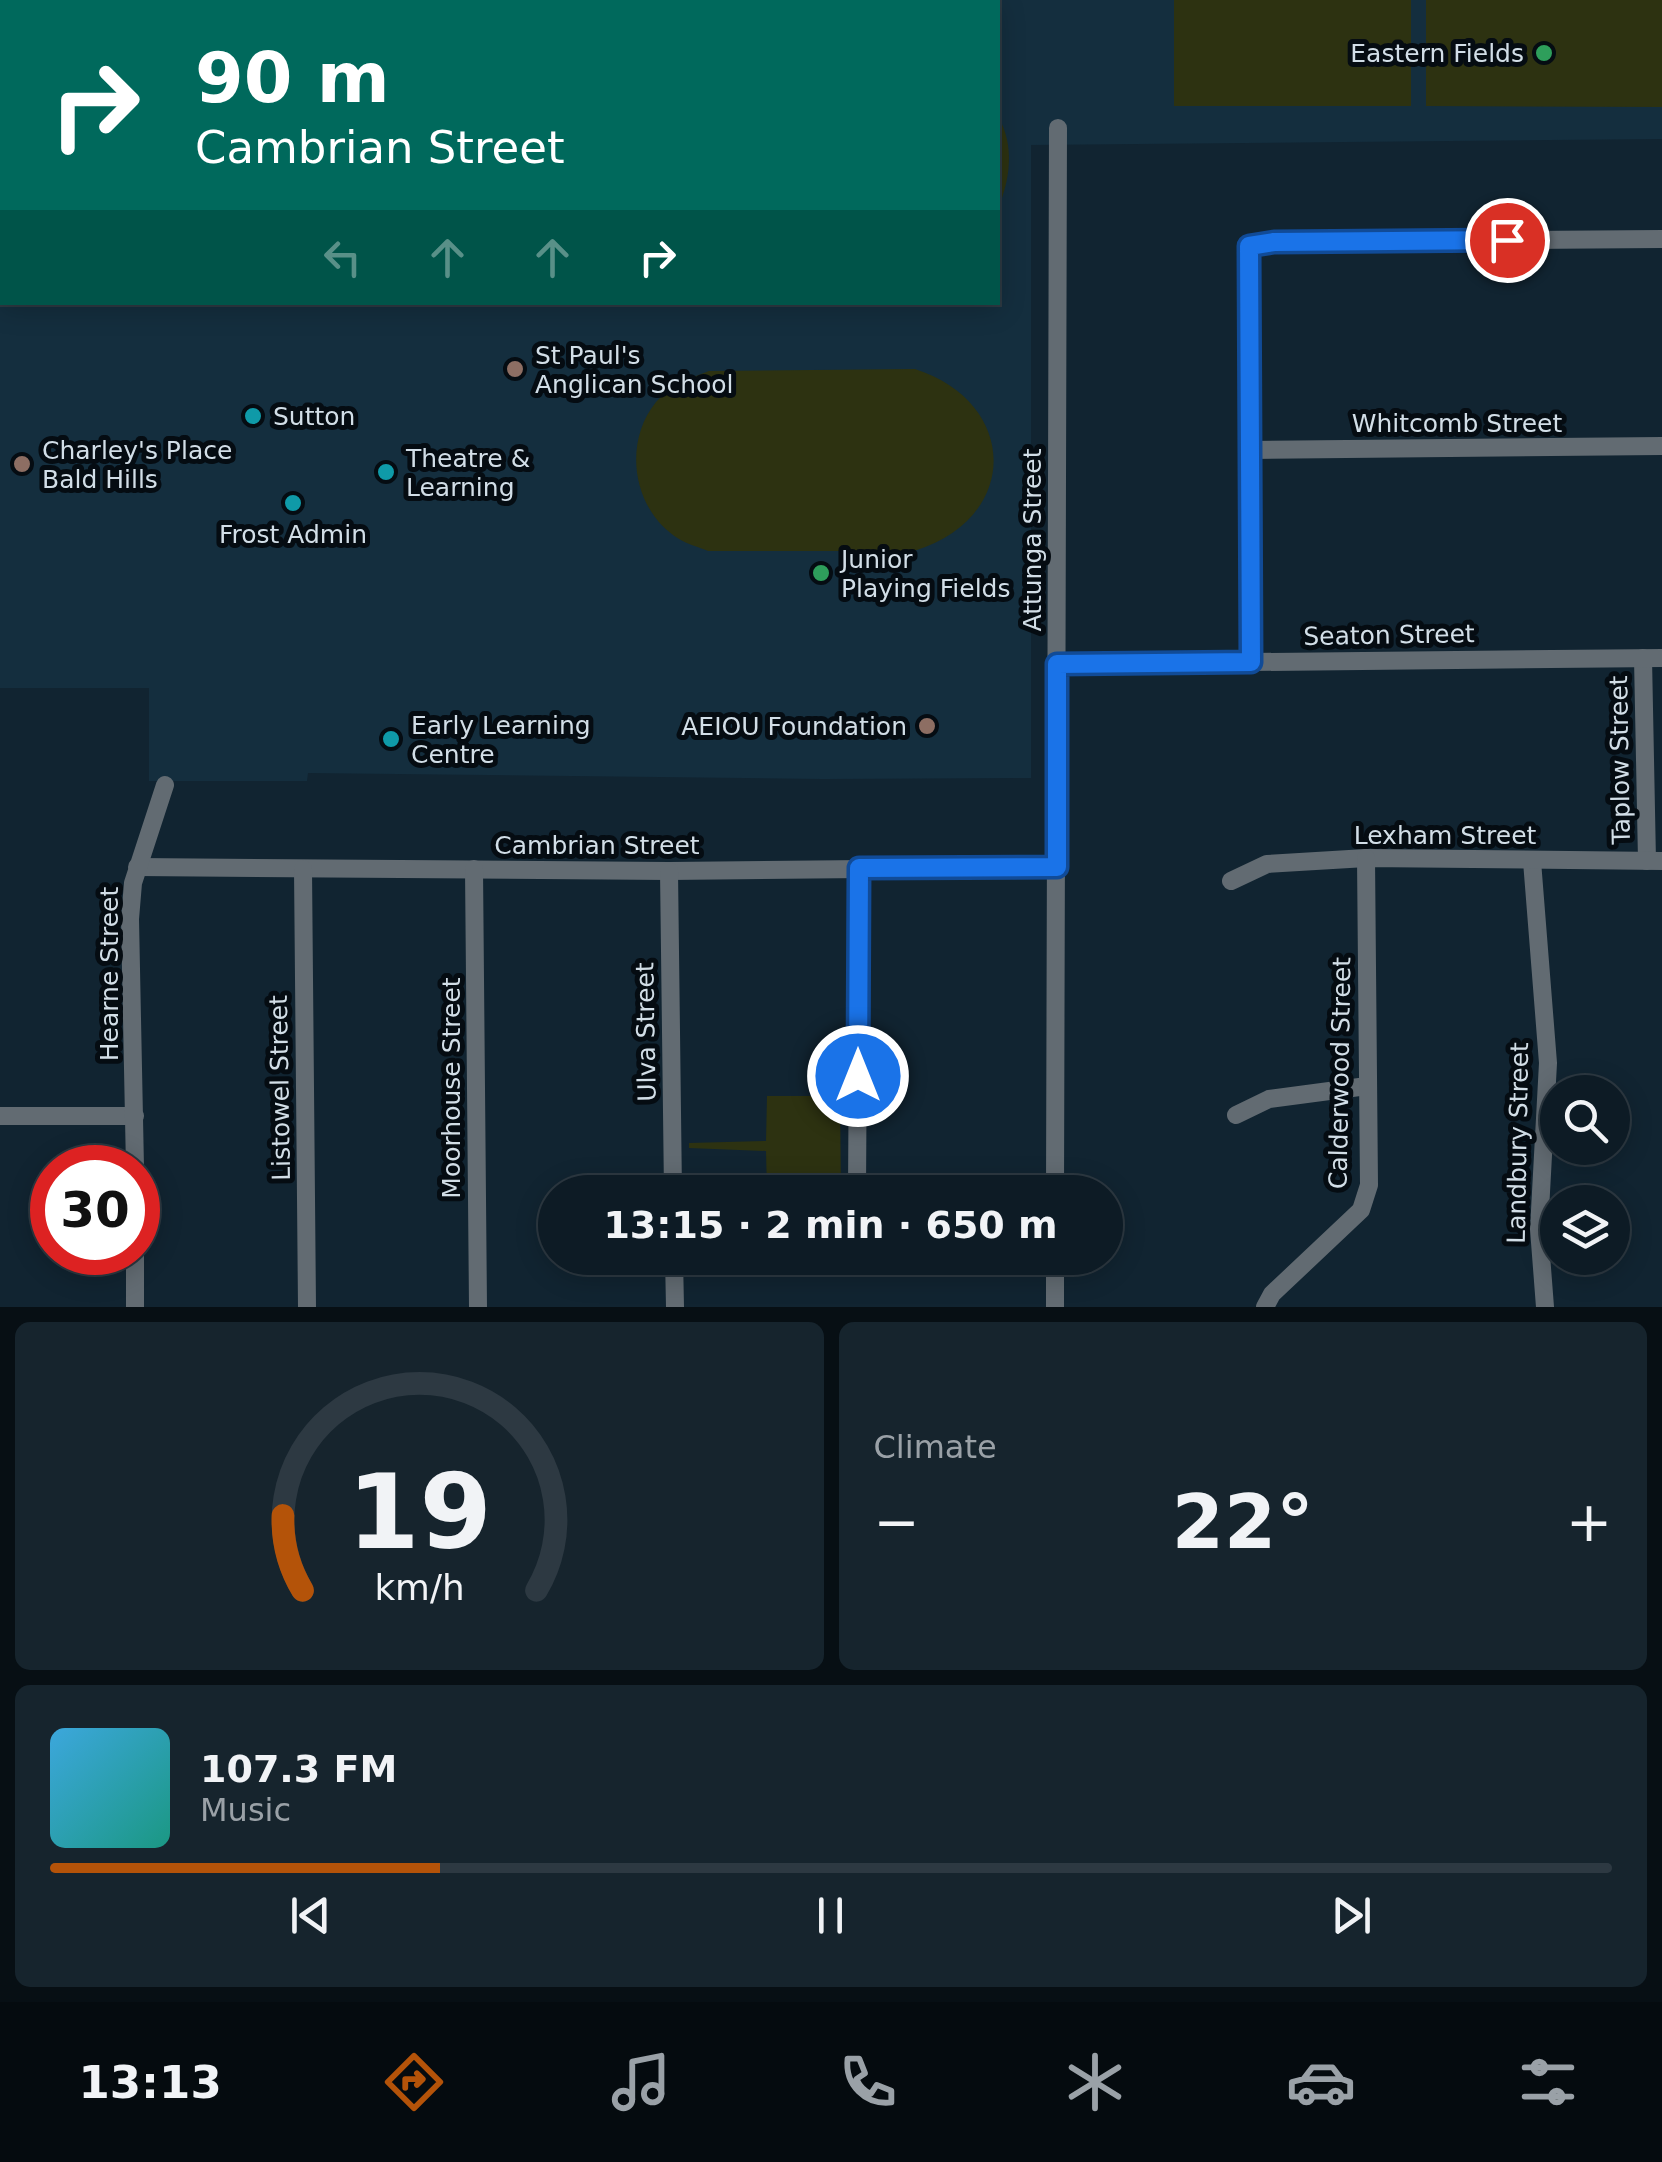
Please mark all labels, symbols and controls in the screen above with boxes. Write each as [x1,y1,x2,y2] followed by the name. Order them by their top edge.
[195,37,390,119] text: 90 m
[1350,39,1524,68] place label: Eastern Fields
[30,40,160,170] icon: right
[1533,42,1555,64] marker: Eastern Fields
[195,121,565,174] text: Cambrian Street
[1465,198,1550,283] pin
[1480,213,1535,268] icon: arrive
[315,230,370,285] icon: left
[420,230,475,285] icon: ahead
[525,230,580,285] icon: ahead
[630,230,685,285] icon: right
[535,341,734,399] place label: St Paul's Anglican School
[504,358,526,380] marker: St Paul's Anglican School
[273,402,355,431] place label: Sutton
[242,405,264,427] marker: Sutton
[1352,409,1562,438] street label: Whitcomb Street
[42,436,232,494] place label: Charley's Place Bald Hills
[405,444,530,502] place label: Theatre & Learning
[1018,448,1047,632] street label: Attunga Street
[11,453,33,475] marker: Charley's Place Bald Hills
[375,461,397,483] marker: Theatre & Learning
[282,492,304,514] marker: Frost Admin
[219,520,367,549] place label: Frost Admin
[839,545,1010,603] place label: Junior Playing Fields
[810,562,832,584] marker: Junior Playing Fields
[1303,619,1475,651] street label: Seaton Street
[1604,675,1636,846] street label: Taplow Street
[411,711,591,769] place label: Early Learning Centre
[681,712,907,741] place label: AEIOU Foundation
[916,715,938,737] marker: AEIOU Foundation
[380,728,402,750] marker: Early Learning Centre
[1354,821,1537,850] street label: Lexham Street
[494,831,700,860] street label: Cambrian Street
[95,887,124,1061] street label: Hearne Street
[1323,957,1357,1189] street label: Calderwood Street
[630,962,662,1102] street label: Ulva Street
[437,977,466,1199] street label: Moorhouse Street
[264,995,296,1181] street label: Listowel Street
[806,1024,910,1128] position arrow
[1502,1042,1534,1244] street label: Landbury Street
[1540,1075,1630,1275] map controls
[1540,1075,1630,1165] button: search
[30,1145,160,1275] speed limit sign: 30
[1540,1185,1630,1275] button: layers
[603,1203,1058,1247] text: 13:15 · 2 min · 650 m
[874,1428,997,1466] text: Climate
[347,1451,492,1573] text: 19
[1172,1478,1314,1566] text: 22°
[874,1490,920,1554] text: −
[1566,1490,1612,1554] text: +
[374,1567,464,1608] text: km/h
[200,1747,397,1791] text: 107.3 FM
[200,1791,291,1829] text: Music
[283,1888,338,1943] icon: previous
[803,1888,858,1943] icon: pause
[1324,1888,1379,1943] icon: next
[379,2047,449,2117] icon: directions
[606,2047,676,2117] icon: music
[833,2047,903,2117] icon: phone
[1060,2047,1130,2117] icon: climate
[1286,2047,1356,2117] icon: car
[1513,2047,1583,2117] icon: filters
[78,2056,222,2109] text: 13:13

